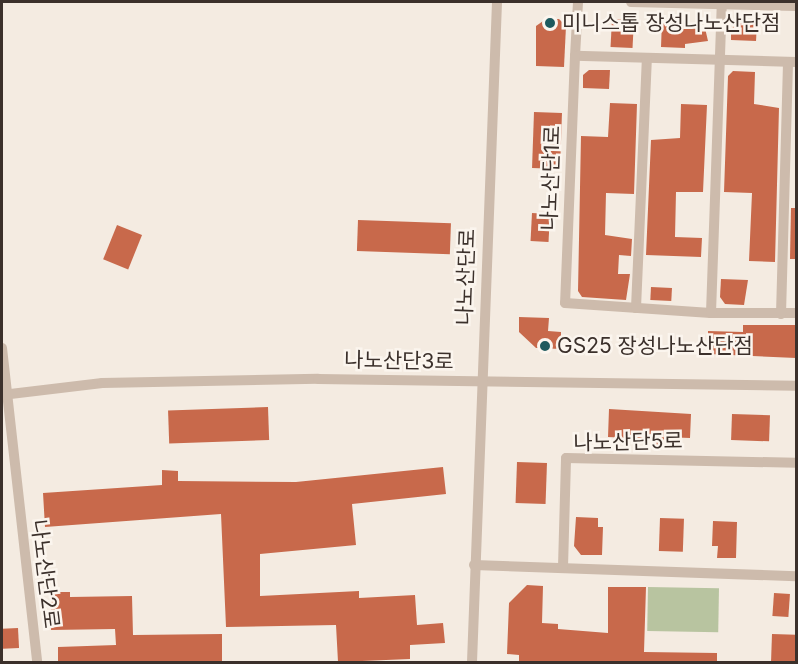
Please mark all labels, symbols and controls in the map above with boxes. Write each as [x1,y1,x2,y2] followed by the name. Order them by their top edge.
[562,10,780,36] place label: 미니스톱 장성나노산단점
[543,16,557,30] marker: 미니스톱 장성나노산단점
[537,125,565,231] street label: 나노산단1로
[452,228,480,326] street label: 나노산단로
[557,333,753,359] place label: GS25 장성나노산단점
[538,339,552,353] marker: GS25 장성나노산단점
[344,347,454,375] street label: 나노산단3로
[573,428,683,456] street label: 나노산단5로
[26,518,64,630] street label: 나노산단2로

